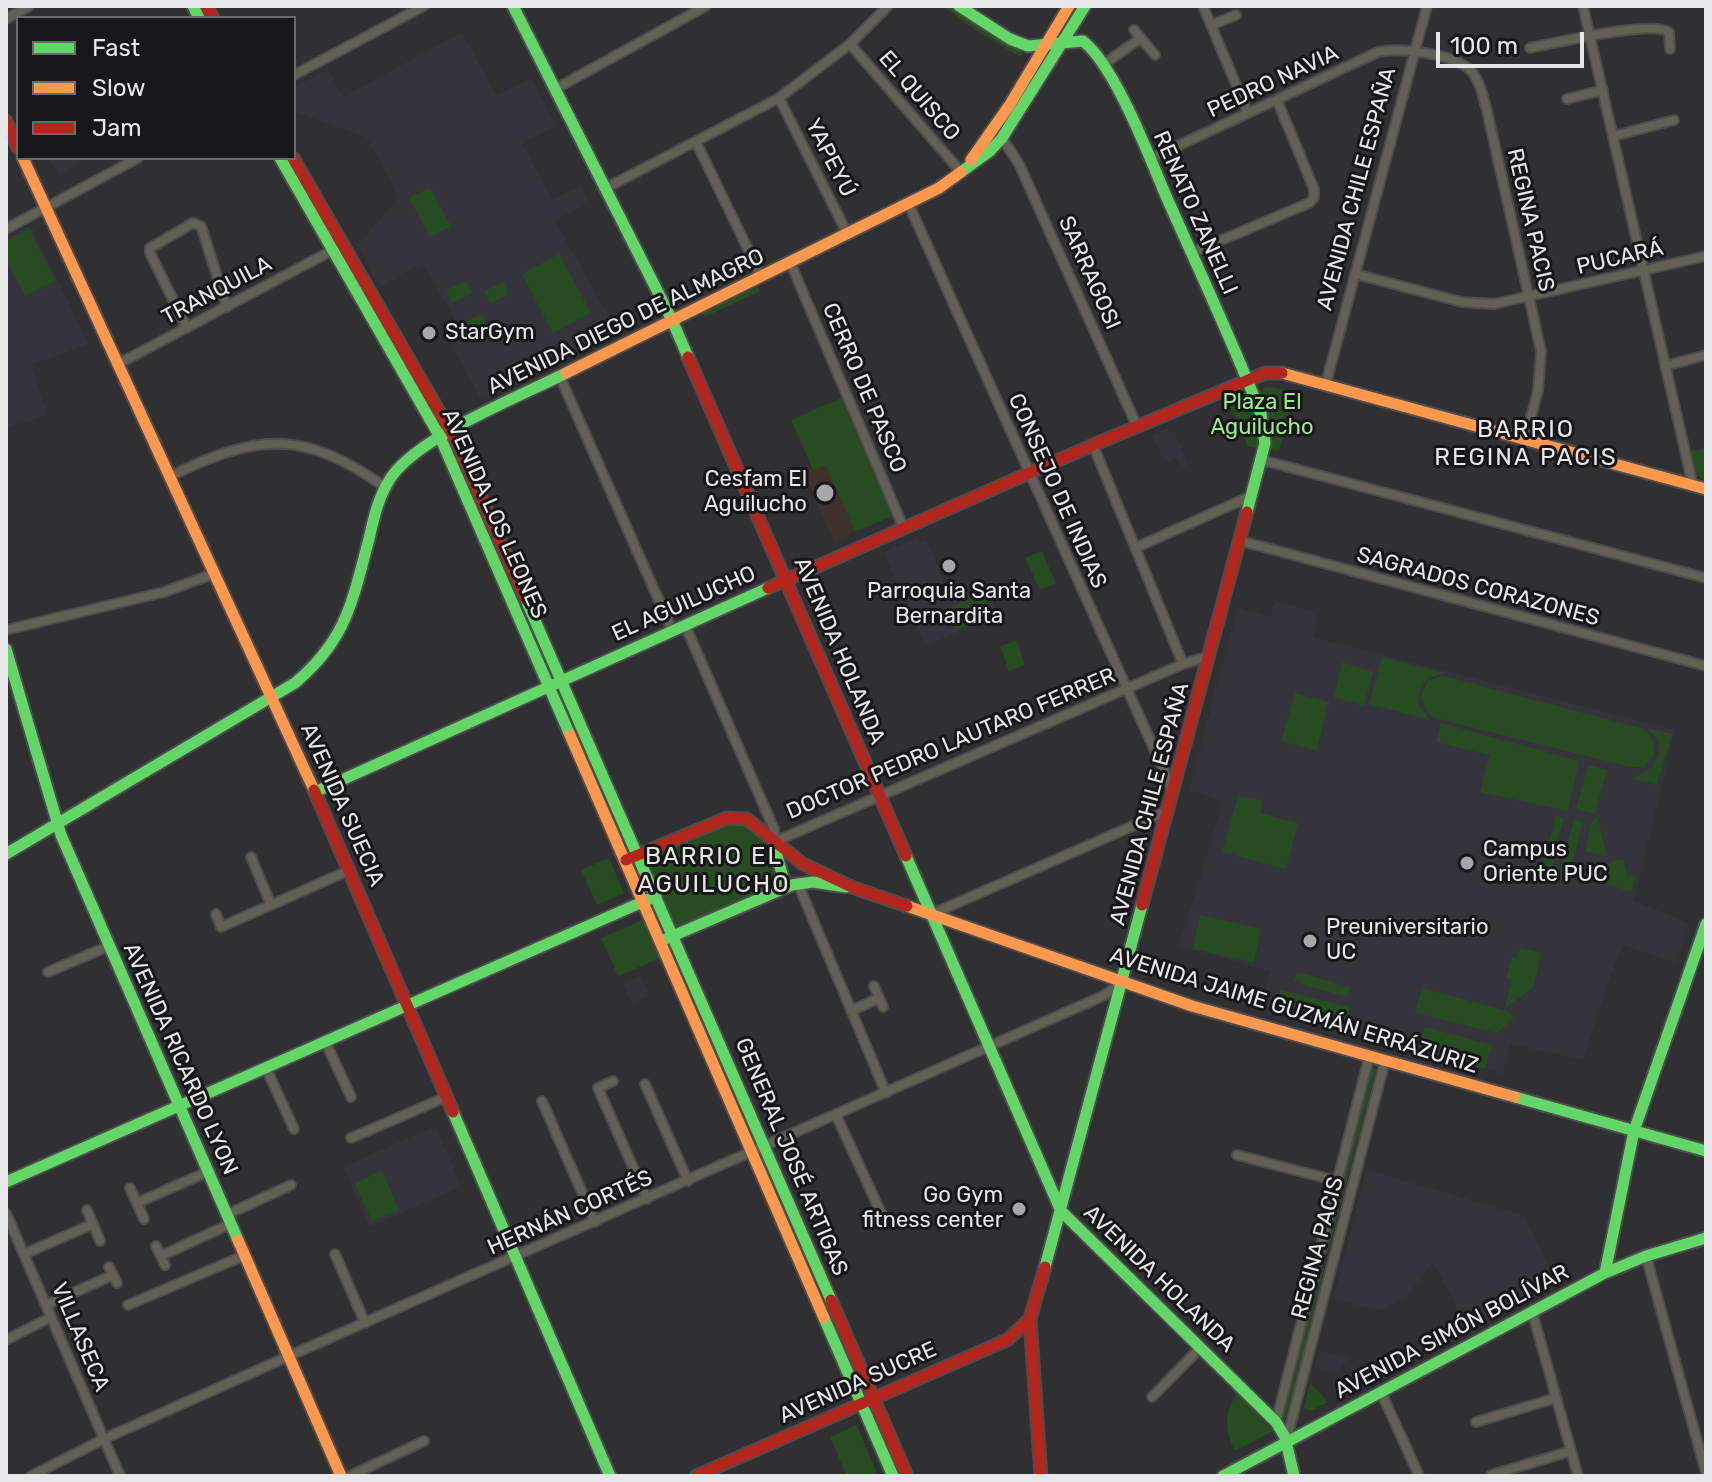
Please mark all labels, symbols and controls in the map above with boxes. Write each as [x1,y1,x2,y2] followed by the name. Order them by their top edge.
[16,16,296,160] legend
[1440,16,1588,66] scale bar
[1450,32,1518,60] text: 100 m
[92,34,140,62] text: Fast
[1203,40,1343,124] street label: PEDRO NAVIA
[873,46,965,146] street label: EL QUISCO
[1312,65,1402,313] street label: AVENIDA CHILE ESPAÑA
[92,74,145,102] text: Slow
[92,114,142,142] text: Jam
[799,114,861,202] street label: YAPEYÚ
[1147,127,1243,299] street label: RENATO ZANELLI
[1501,146,1559,294] street label: REGINA PACIS
[1052,212,1126,334] street label: SARRAGOSI
[1574,235,1666,281] street label: PUCARÁ
[483,243,769,401] street label: AVENIDA DIEGO DE ALMAGRO
[158,251,276,331] street label: TRANQUILA
[816,299,912,477] street label: CERRO DE PASCO
[445,320,534,346] place label: StarGym
[420,324,438,342] marker: StarGym
[1002,389,1112,593] street label: CONSEJO DE INDIAS
[1210,390,1314,442] park label: Plaza El Aguilucho
[436,405,552,623] street label: AVENIDA LOS LEONES
[1434,416,1618,472] district label: BARRIO REGINA PACIS
[704,467,807,518] place label: Cesfam El Aguilucho
[814,482,836,504] marker: Cesfam El Aguilucho
[1354,542,1602,632] street label: SAGRADOS CORAZONES
[788,554,890,748] street label: AVENIDA HOLANDA
[940,557,958,575] marker: Parroquia Santa Bernardita
[608,560,760,648] street label: EL AGUILUCHO
[867,579,1031,630] place label: Parroquia Santa Bernardita
[783,663,1119,825] street label: DOCTOR PEDRO LAUTARO FERRER
[1105,680,1195,928] street label: AVENIDA CHILE ESPAÑA
[294,720,390,890] street label: AVENIDA SUECIA
[1483,837,1608,888] place label: Campus Oriente PUC
[638,843,790,899] district label: BARRIO EL AGUILUCHO
[1458,854,1476,872] marker: Campus Oriente PUC
[1326,915,1489,966] place label: Preuniversitario UC
[1301,932,1319,950] marker: Preuniversitario UC
[117,939,243,1179] street label: AVENIDA RICARDO LYON
[1107,942,1481,1080] street label: AVENIDA JAIME GUZMÁN ERRÁZURIZ
[729,1034,853,1280] street label: GENERAL JOSÉ ARTIGAS
[483,1165,657,1261] street label: HERNÁN CORTÉS
[1286,1174,1350,1322] street label: REGINA PACIS
[862,1183,1003,1234] place label: Go Gym fitness center
[1010,1200,1028,1218] marker: Go Gym fitness center
[1078,1200,1240,1358] street label: AVENIDA HOLANDA
[1331,1259,1573,1405] street label: AVENIDA SIMÓN BOLÍVAR
[45,1279,115,1395] street label: VILLASECA
[775,1337,941,1429] street label: AVENIDA SUCRE

